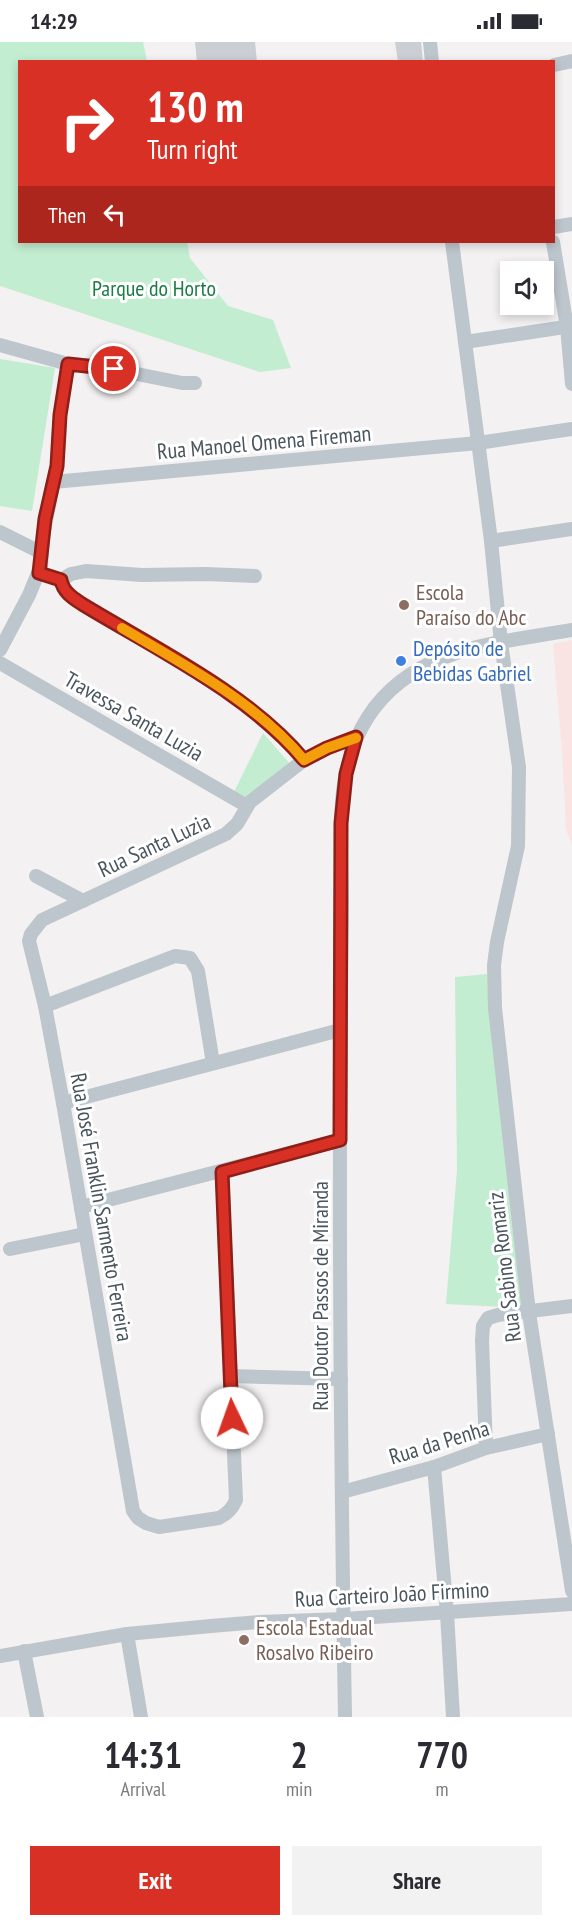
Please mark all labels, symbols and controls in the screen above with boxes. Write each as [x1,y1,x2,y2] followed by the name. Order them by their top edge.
[30,7,78,35] text: 14:29
[147,79,244,134] text: 130 m
[48,84,126,162] icon: right
[147,132,238,166] text: Turn right
[98,198,131,231] icon: left
[48,201,86,229] text: Then
[500,261,554,315] map controls
[500,261,554,315] button: sound
[92,274,216,302] park label: Parque do Horto
[88,343,139,394] pin
[97,352,130,385] icon: arrive
[156,419,372,465] street label: Rua Manoel Omena Fireman
[416,578,526,631] place label: Escola Paraíso do Abc
[397,598,411,612] marker: Escola Paraíso do Abc
[413,634,532,687] place label: Depósito de Bebidas Gabriel
[394,654,408,668] marker: Depósito de Bebidas Gabriel
[59,665,209,767] street label: Travessa Santa Luzia
[93,807,215,883] street label: Rua Santa Luzia
[65,1071,139,1343] street label: Rua José Franklin Sarmento Ferreira
[306,1181,334,1411] street label: Rua Doutor Passos de Miranda
[481,1190,527,1344] street label: Rua Sabino Romariz
[200,1386,264,1450] position arrow
[386,1414,492,1470] street label: Rua da Penha
[294,1575,490,1613] street label: Rua Carteiro João Firmino
[256,1613,374,1666] place label: Escola Estadual Rosalvo Ribeiro
[237,1633,251,1647] marker: Escola Estadual Rosalvo Ribeiro
[104,1731,182,1778] text: 14:31
[290,1731,308,1778] text: 2
[416,1731,468,1778] text: 770
[120,1776,166,1802] text: Arrival
[286,1776,312,1802] text: min
[436,1776,449,1802] text: m
[30,1846,280,1915] button: Exit
[292,1846,542,1915] button: Share

